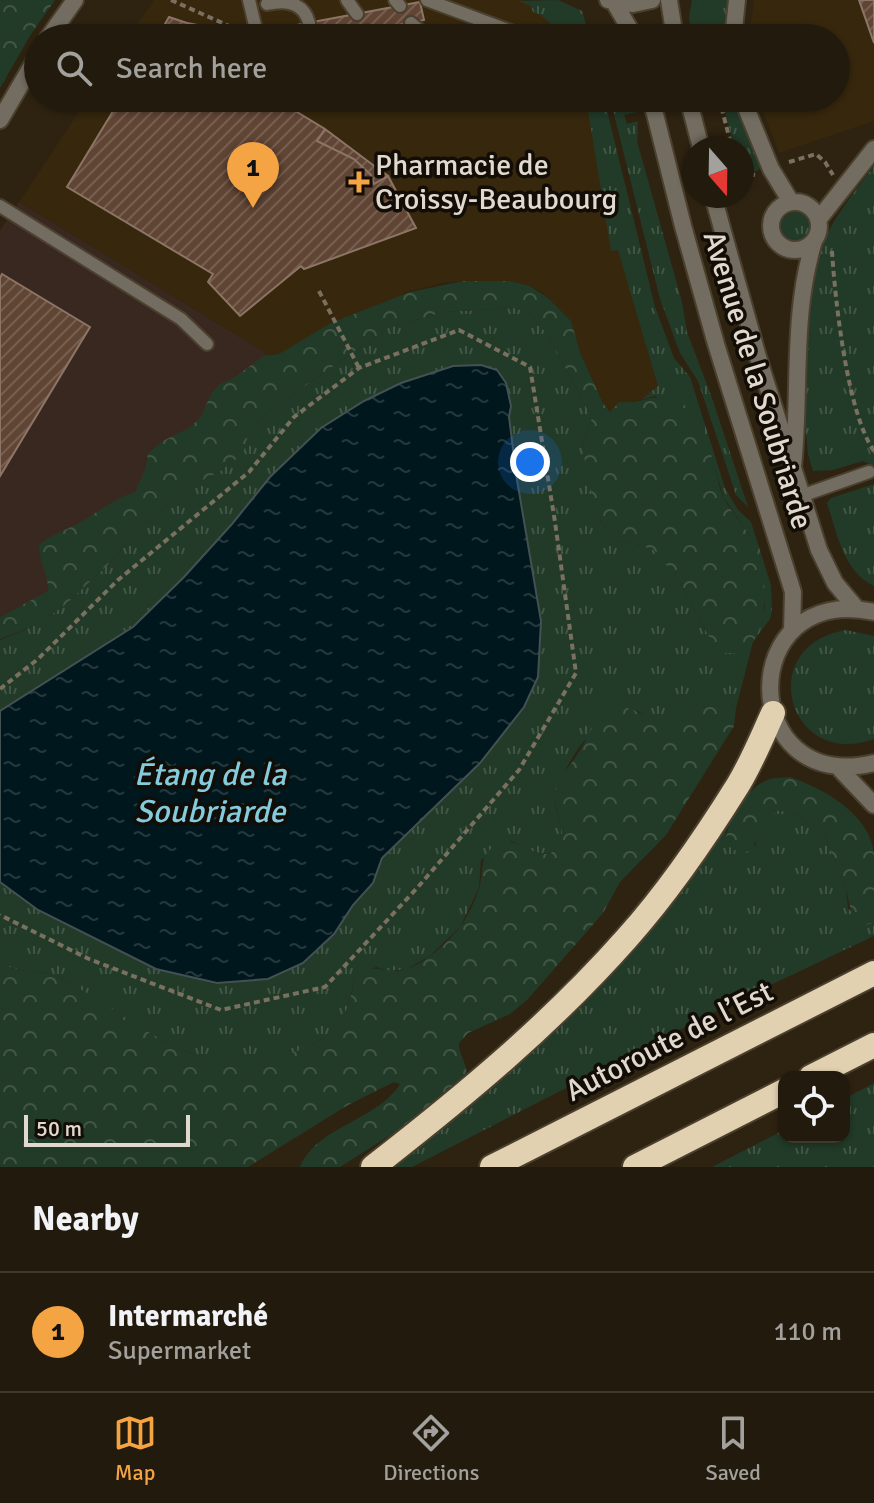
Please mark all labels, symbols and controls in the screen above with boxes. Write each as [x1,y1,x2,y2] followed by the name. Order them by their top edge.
[24,24,850,112] search box
[52,46,96,90] icon: search
[116,50,267,87] text: Search here
[682,136,754,208] north arrow
[227,142,279,208] pin: 1
[375,147,617,218] place label: Pharmacie de Croissy-Beaubourg
[350,173,368,191] marker: Pharmacie de Croissy-Beaubourg
[695,227,820,534] street label: Avenue de la Soubriarde
[510,442,550,482] your location
[134,755,287,831] water label: Étang de la Soubriarde
[559,973,779,1110] street label: Autoroute de l’Est
[778,1071,850,1143] map controls
[778,1071,850,1143] button: locate
[24,1111,190,1147] scale bar
[36,1115,82,1142] text: 50 m
[32,1198,139,1240] text: Nearby
[108,1298,268,1335] text: Intermarché
[51,1316,65,1348] text: 1
[773,1316,842,1348] text: 110 m
[108,1335,251,1367] text: Supermarket
[113,1411,157,1486] tab: Map
[383,1411,479,1486] tab: Directions
[706,1411,761,1486] tab: Saved

